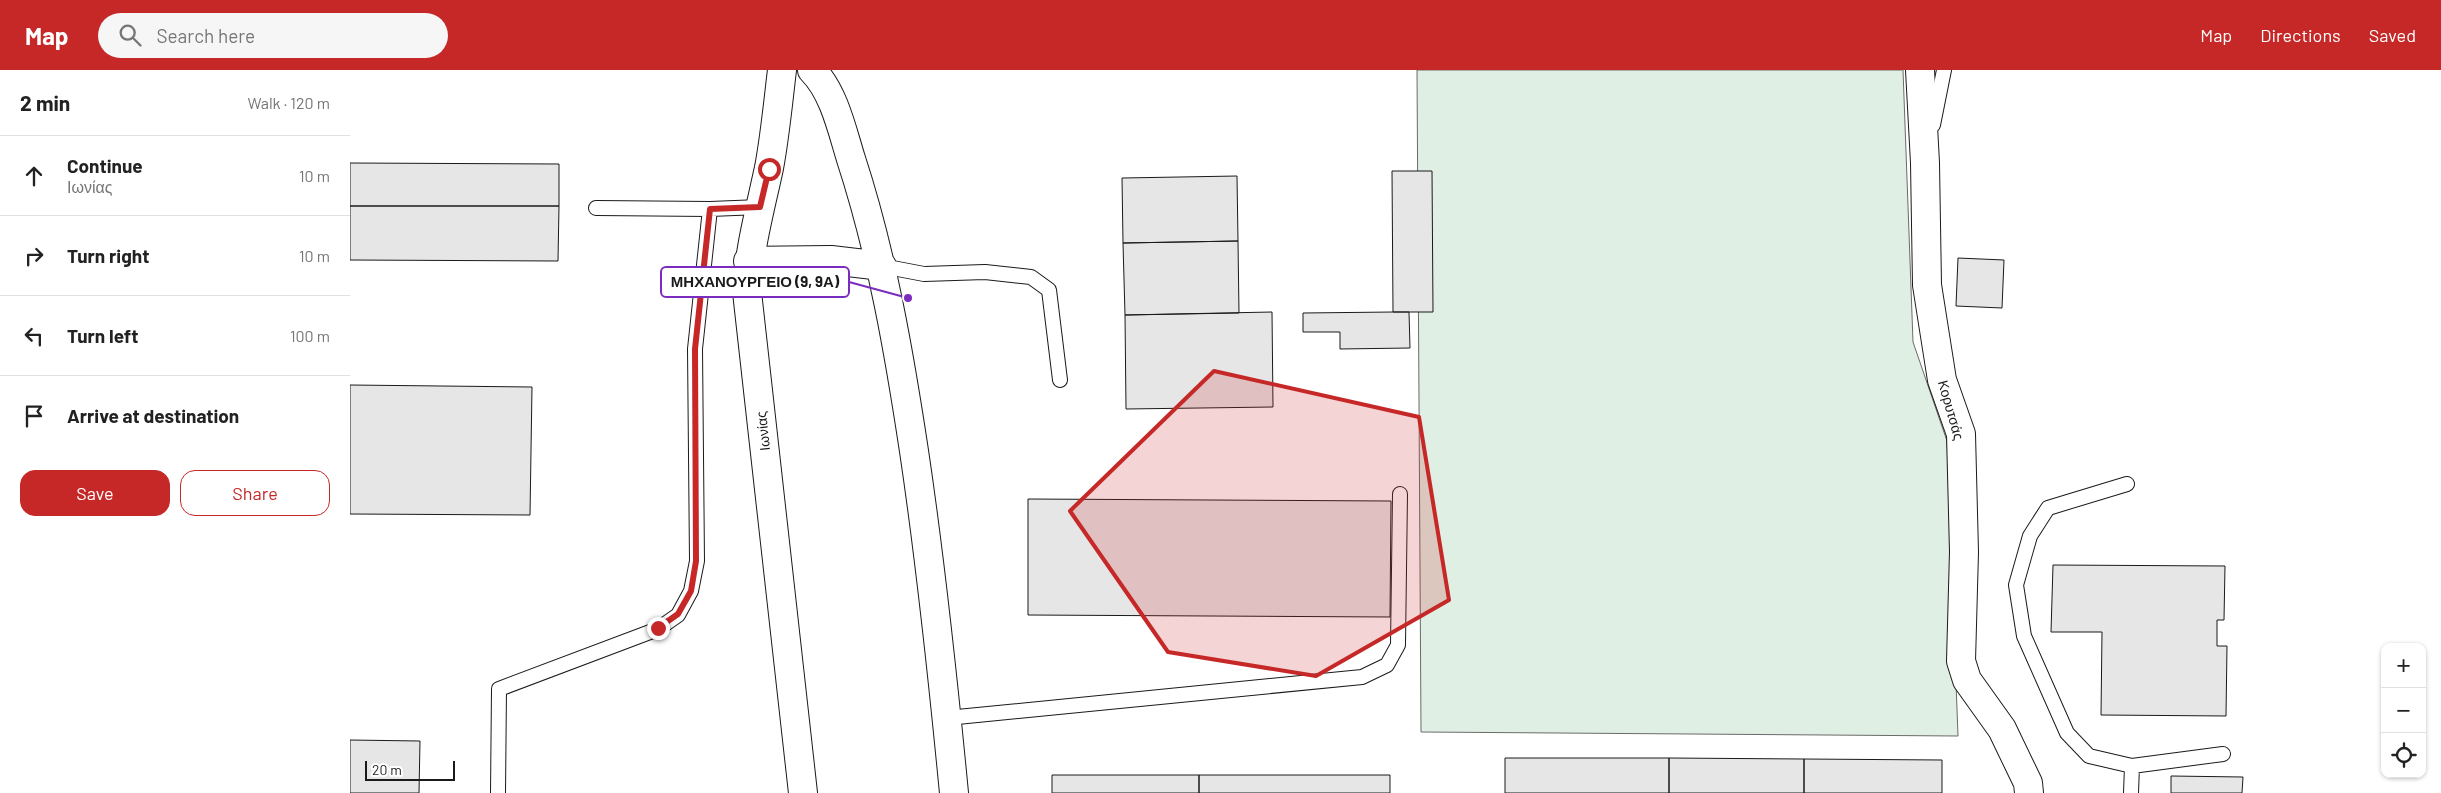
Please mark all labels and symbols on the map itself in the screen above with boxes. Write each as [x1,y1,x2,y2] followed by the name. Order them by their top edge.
[758,158,781,181] route start
[661,267,849,297] callout: ΜΗΧΑΝΟΥΡΓΕΙΟ (9, 9Α)
[671,272,840,290] text: ΜΗΧΑΝΟΥΡΓΕΙΟ (9, 9Α)
[1935,378,1968,442] street label: Κορυτσάς
[752,410,773,452] street label: Ιωνίας
[647,617,670,640] route end
[365,758,455,781] scale bar

